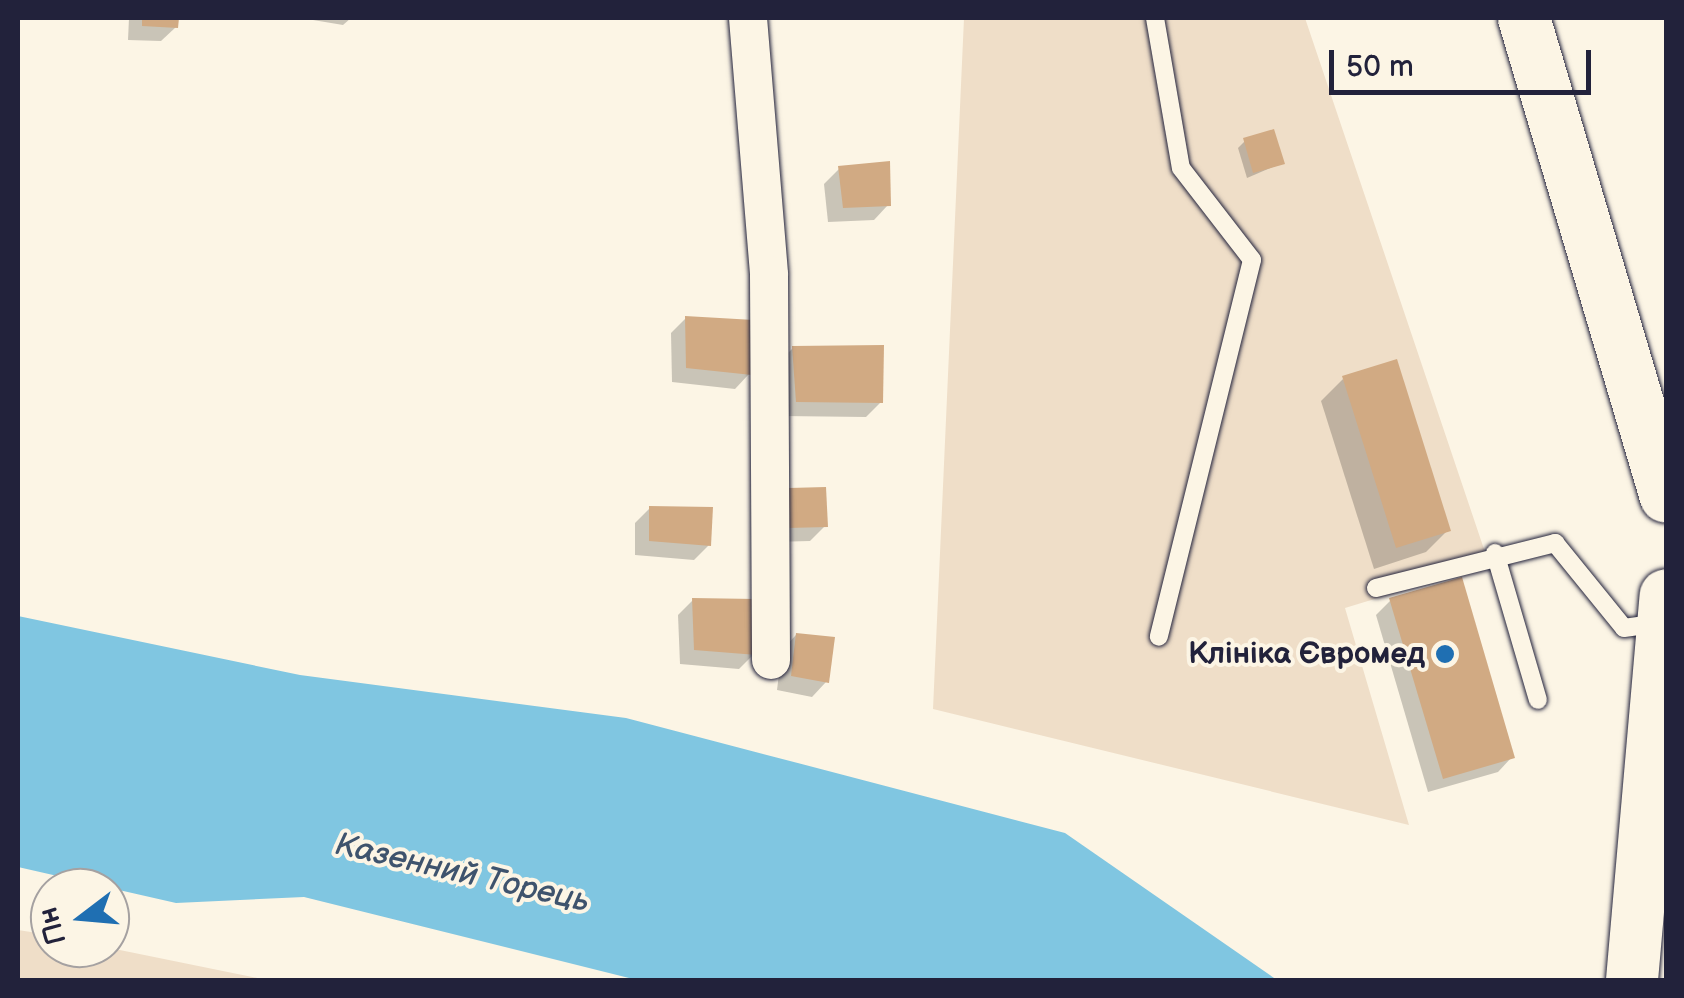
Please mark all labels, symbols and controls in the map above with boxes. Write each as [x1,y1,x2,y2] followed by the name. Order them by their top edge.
[1334,30,1596,92] scale bar
[1346,49,1414,85] text: 50 m
[1188,636,1425,672] place label: Клініка Євромед
[1434,643,1456,665] marker: Клініка Євромед
[331,826,593,922] water label: Казенний Торець
[30,868,130,968] north arrow
[32,903,74,948] text: Пн

